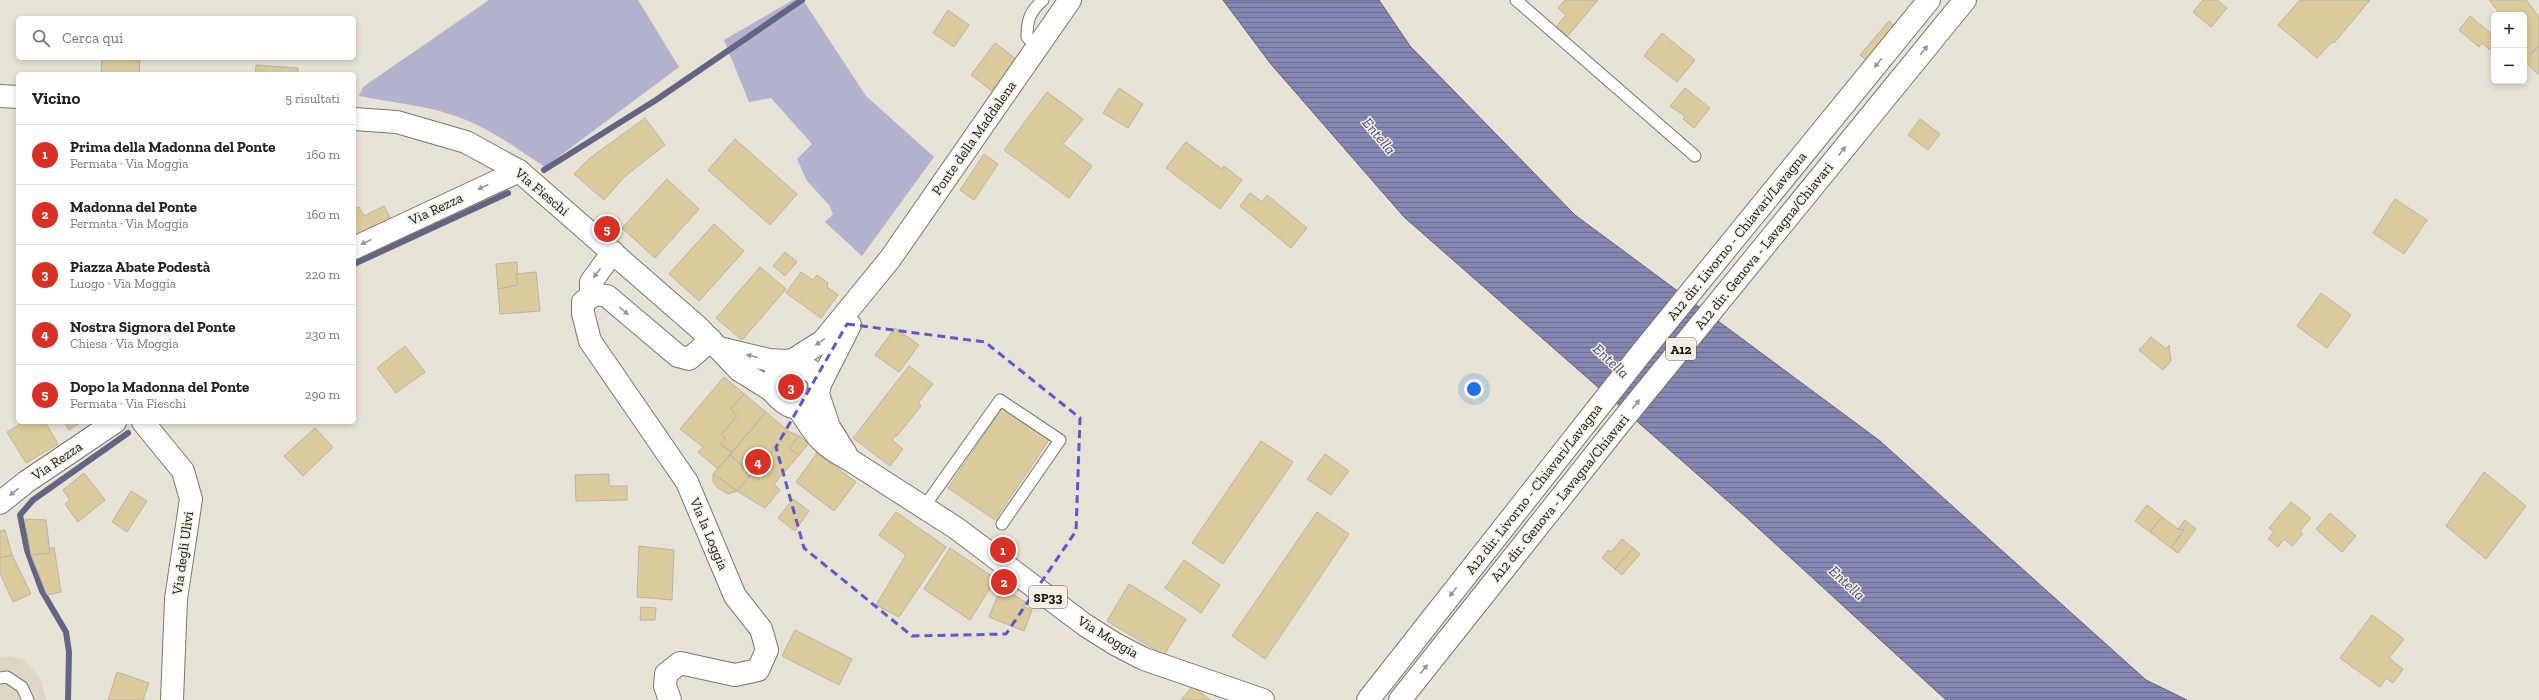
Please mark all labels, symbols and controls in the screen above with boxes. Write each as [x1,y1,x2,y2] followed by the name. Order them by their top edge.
[2491,12,2527,84] map controls
[2491,12,2527,48] button: +
[16,16,356,60] search box
[30,27,52,49] icon: search
[62,29,123,47] text: Cerca qui
[1920,45,1928,56] one-way arrow
[2491,48,2527,84] button: −
[1873,57,1882,68] one-way arrow
[928,77,1020,198] street label: Ponte della Maddalena
[32,88,80,108] text: Vicino
[285,91,340,106] text: 5 risultati
[1358,114,1400,158] water label: Entella
[70,138,275,156] text: Prima della Madonna del Ponte
[1837,146,1846,156] one-way arrow
[42,147,48,162] text: 1
[306,147,340,162] text: 160 m
[1664,148,1810,324] street label: A12 dir. Livorno - Chiavari/Lavagna
[70,156,189,171] text: Fermata · Via Moggia
[1691,159,1837,333] street label: A12 dir. Genova - Lavagna/Chiavari
[511,164,573,220] street label: Via Fieschi
[478,184,489,190] one-way arrow
[405,189,466,229] street label: Via Rezza
[70,198,197,216] text: Madonna del Ponte
[42,207,48,222] text: 2
[306,207,340,222] text: 160 m
[594,214,620,244] pin: 5
[70,216,189,231] text: Fermata · Via Moggia
[360,239,371,245] one-way arrow
[70,258,210,276] text: Piazza Abate Podestà
[42,267,48,282] text: 3
[305,267,340,282] text: 220 m
[593,268,602,279] one-way arrow
[70,276,176,291] text: Luogo · Via Moggia
[618,306,629,315] one-way arrow
[70,318,235,336] text: Nostra Signora del Ponte
[41,327,49,342] text: 4
[305,327,340,342] text: 230 m
[70,336,179,351] text: Chiesa · Via Moggia
[815,338,825,346] one-way arrow
[1666,338,1696,360] road number: A12
[1589,340,1633,382] water label: Entella
[746,353,758,359] one-way arrow
[778,372,804,402] pin: 3
[70,378,249,396] text: Dopo la Madonna del Ponte
[1464,379,1484,399] your location
[42,387,48,402] text: 5
[305,387,340,402] text: 290 m
[70,396,186,411] text: Fermata · Via Fieschi
[1631,398,1640,409] one-way arrow
[1462,400,1606,578] street label: A12 dir. Livorno - Chiavari/Lavagna
[1487,411,1633,585] street label: A12 dir. Genova - Lavagna/Chiavari
[28,438,86,485] street label: Via Rezza
[745,447,771,477] pin: 4
[9,487,20,496] one-way arrow
[686,494,732,573] street label: Via la Loggia
[169,510,197,597] street label: Via degli Ulivi
[990,535,1016,565] pin: 1
[1825,562,1869,604] water label: Entella
[991,567,1017,597] pin: 2
[1029,586,1067,608] road number: SP33
[1449,586,1457,597] one-way arrow
[1074,612,1142,662] street label: Via Moggia
[1420,664,1428,675] one-way arrow

